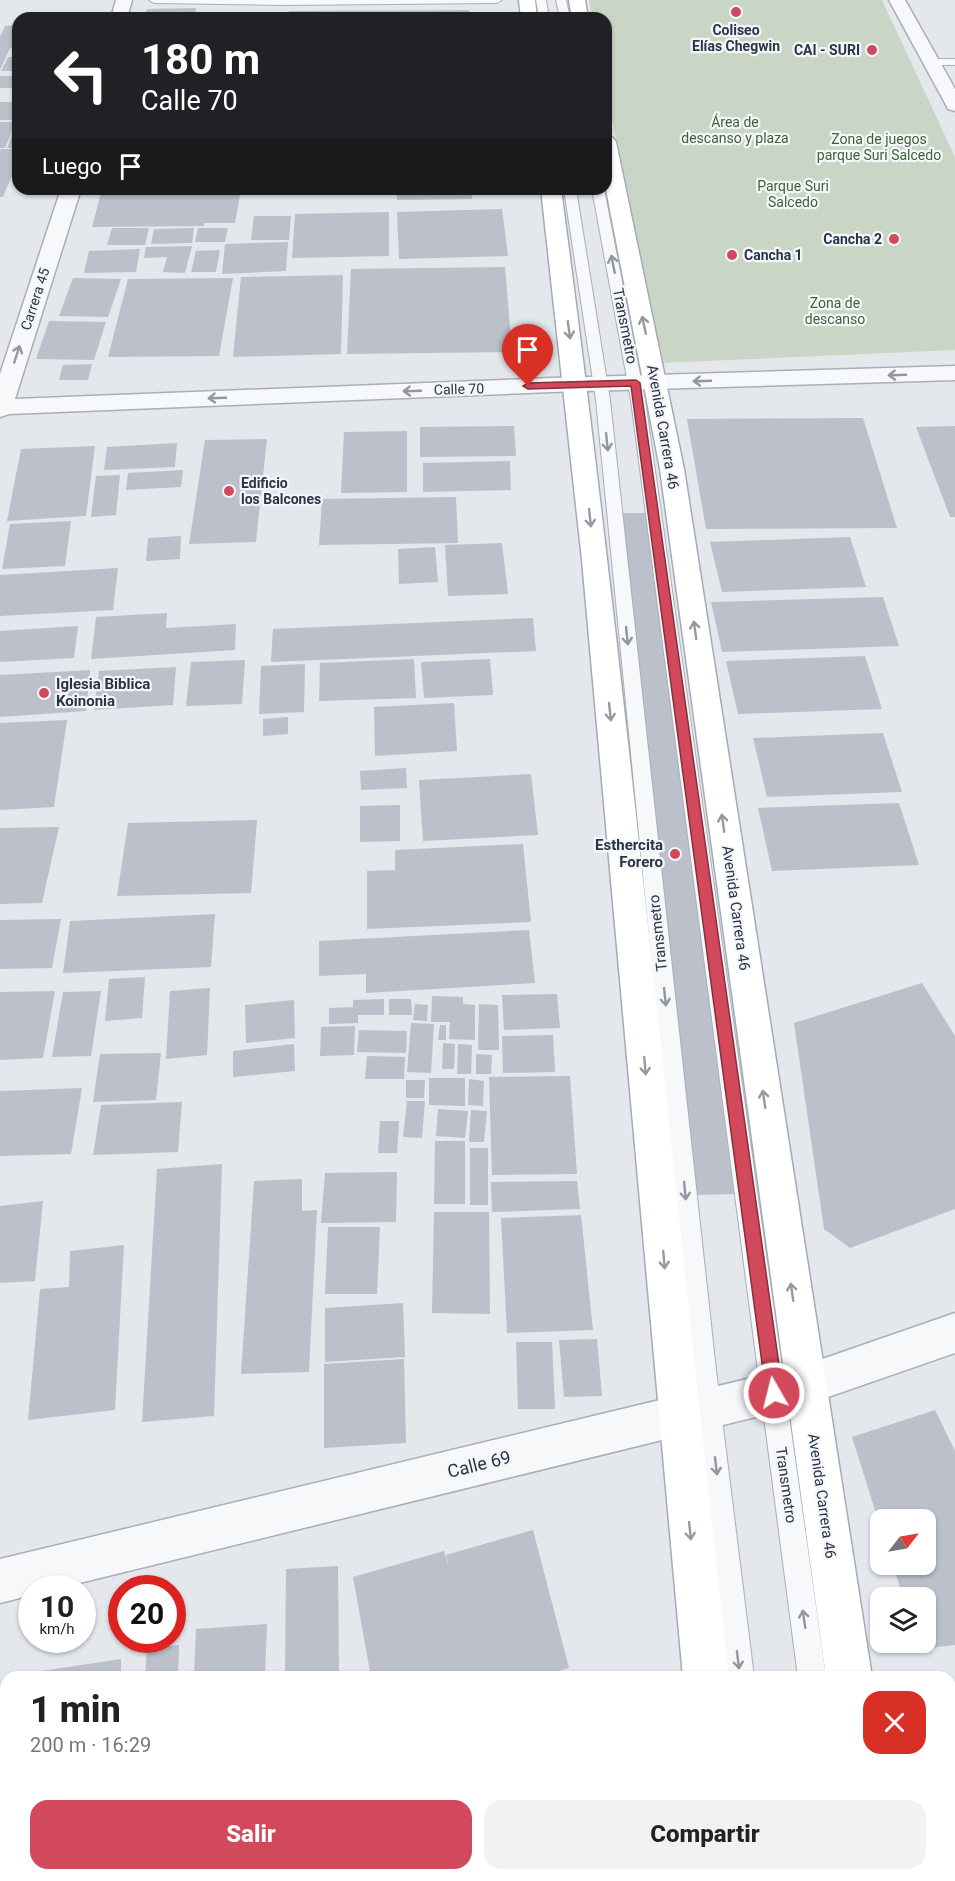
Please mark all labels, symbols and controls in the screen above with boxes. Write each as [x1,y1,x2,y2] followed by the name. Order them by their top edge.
[729,5,743,19] marker: Coliseo Elías Chegwin
[692,22,780,54] place label: Coliseo Elías Chegwin
[141,35,260,84] text: 180 m
[42,36,120,114] icon: left
[794,42,860,58] place label: CAI - SURI
[865,43,879,57] marker: CAI - SURI
[141,85,238,117] text: Calle 70
[681,113,789,146] park label: Área de descanso y plaza
[817,131,941,163] park label: Zona de juegos parque Suri Salcedo
[114,150,147,183] icon: arrive
[42,154,102,179] text: Luego
[757,178,829,210] park label: Parque Suri Salcedo
[823,231,882,247] place label: Cancha 2
[887,232,901,246] marker: Cancha 2
[744,247,803,263] place label: Cancha 1
[725,248,739,262] marker: Cancha 1
[607,254,618,274] one-way arrow
[17,266,53,332] street label: Carrera 45
[609,287,641,365] street label: Transmetro
[805,295,865,327] park label: Zona de descanso
[638,315,649,335] one-way arrow
[564,320,575,340] one-way arrow
[502,324,553,386] pin
[511,333,544,366] icon: arrive
[13,345,24,364] one-way arrow
[643,363,683,491] street label: Avenida Carrera 46
[887,369,907,381] one-way arrow
[692,375,712,387] one-way arrow
[434,380,484,398] street label: Calle 70
[403,385,423,396] one-way arrow
[208,393,228,404] one-way arrow
[602,431,613,451] one-way arrow
[241,475,321,507] place label: Edificio los Balcones
[222,484,236,498] marker: Edificio los Balcones
[584,507,595,527] one-way arrow
[690,621,701,640] one-way arrow
[622,625,633,645] one-way arrow
[56,675,150,710] place label: Iglesia Biblica Koinonia
[37,686,51,700] marker: Iglesia Biblica Koinonia
[605,701,616,721] one-way arrow
[718,813,729,833] one-way arrow
[595,836,663,871] place label: Esthercita Forero
[718,844,754,972] street label: Avenida Carrera 46
[668,847,682,861] marker: Esthercita Forero
[645,894,671,972] street label: Transmetro
[660,986,671,1006] one-way arrow
[640,1055,651,1075] one-way arrow
[758,1090,769,1109] one-way arrow
[680,1180,691,1200] one-way arrow
[659,1249,670,1269] one-way arrow
[786,1282,797,1302] one-way arrow
[742,1361,806,1425] position arrow
[804,1432,840,1560] street label: Avenida Carrera 46
[445,1446,513,1482] street label: Calle 69
[772,1446,800,1524] street label: Transmetro
[711,1456,722,1475] one-way arrow
[870,1509,936,1575] north arrow
[870,1509,936,1653] map controls
[685,1521,696,1541] one-way arrow
[108,1575,186,1653] speed limit sign: 20
[870,1587,936,1653] button: layers
[40,1589,74,1624] text: 10
[799,1610,810,1629] one-way arrow
[39,1620,75,1638] text: km/h
[733,1649,744,1669] one-way arrow
[30,1689,121,1731] text: 1 min
[863,1691,926,1754] button: close
[30,1733,151,1757] text: 200 m · 16:29
[30,1800,472,1869] button: Salir
[484,1800,926,1869] button: Compartir

